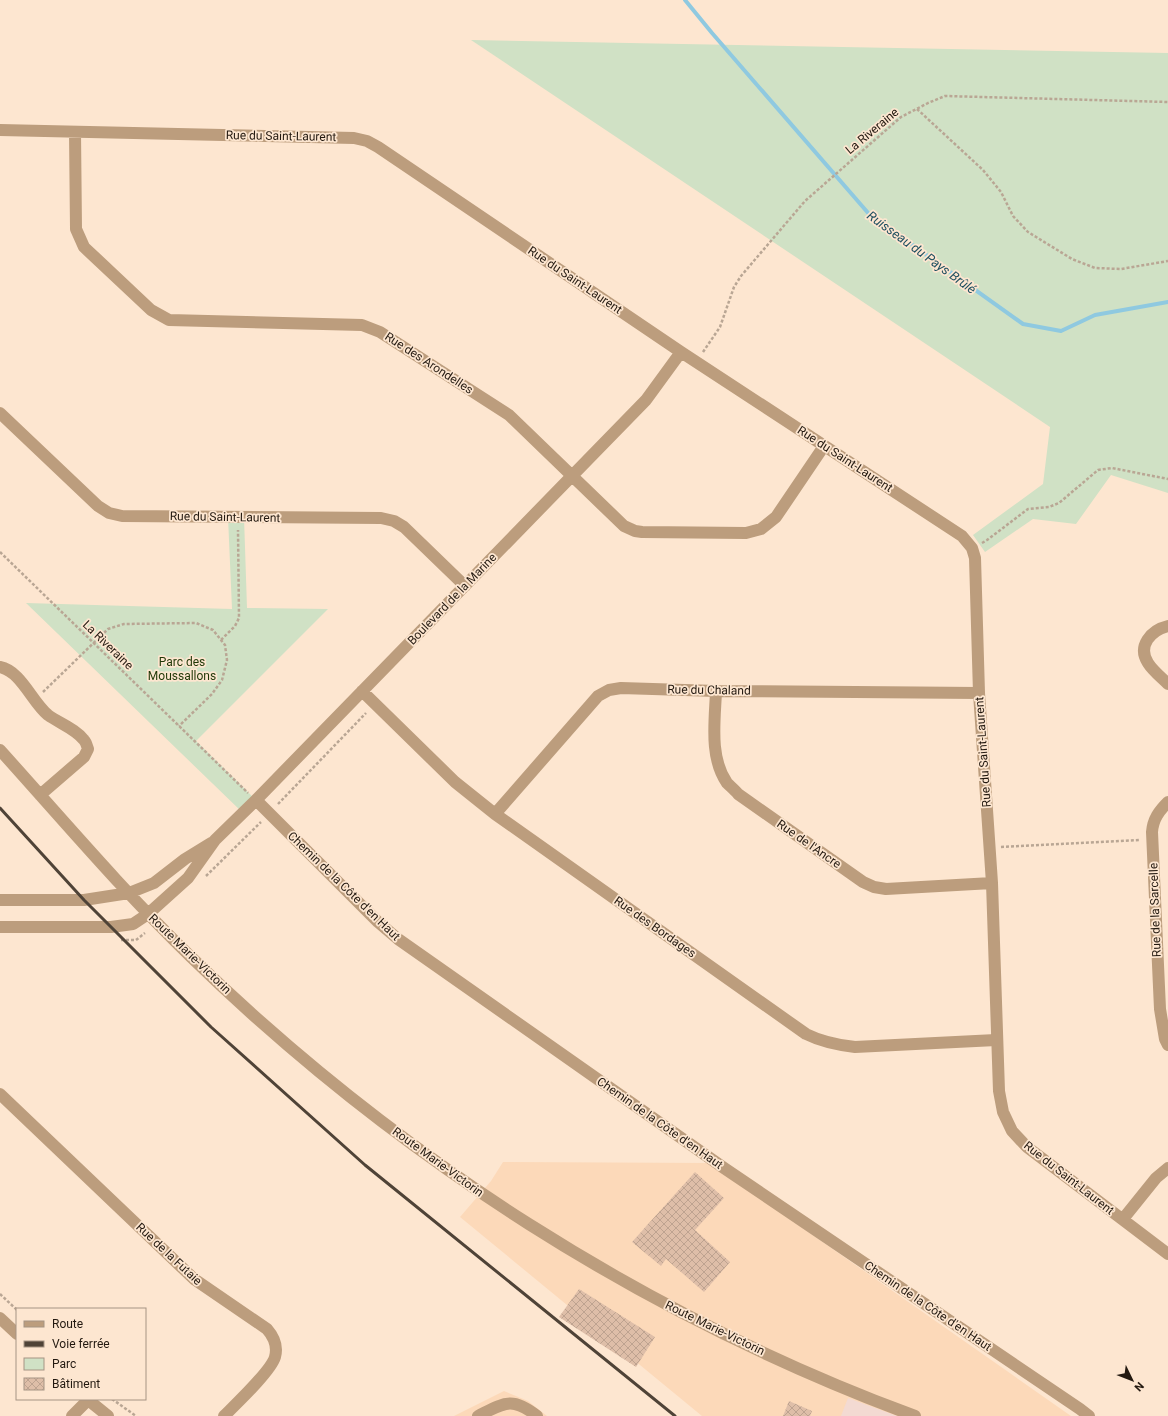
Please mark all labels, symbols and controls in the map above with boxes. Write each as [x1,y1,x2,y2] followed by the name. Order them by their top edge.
[843,105,901,157] street label: La Riveraine
[226,128,337,144] street label: Rue du Saint-Laurent
[864,208,979,297] water label: Ruisseau du Pays Brûlé
[525,243,625,317] street label: Rue du Saint-Laurent
[382,329,476,397] street label: Rue des Arondelles
[795,423,895,495] street label: Rue du Saint-Laurent
[170,509,281,525] street label: Rue du Saint-Laurent
[405,550,499,648] street label: Boulevard de la Marine
[80,618,136,672] street label: La Riveraine
[148,655,216,683] park label: Parc des Moussallons
[667,682,751,698] street label: Rue du Chaland
[972,696,994,808] street label: Rue du Saint-Laurent
[774,817,844,871] street label: Rue de l'Ancre
[285,829,403,943] street label: Chemin de la Côte d'en Haut
[1146,863,1164,957] street label: Rue de la Sarcelle
[611,894,699,960] street label: Rue des Bordages
[146,911,234,997] street label: Route Marie-Victorin
[594,1074,726,1172] street label: Chemin de la Côte d'en Haut
[390,1124,486,1200] street label: Route Marie-Victorin
[1021,1138,1117,1218] street label: Rue du Saint-Laurent
[133,1220,205,1288] street label: Rue de la Futaie
[862,1258,994,1354] street label: Chemin de la Côte d'en Haut
[663,1298,767,1358] street label: Route Marie-Victorin
[16,1308,146,1400] legend
[52,1317,83,1331] text: Route
[52,1337,110,1351] text: Voie ferrée
[52,1357,76,1371] text: Parc
[1112,1360,1152,1400] north arrow
[52,1377,100,1391] text: Bâtiment
[1131,1379,1146,1394] text: N

